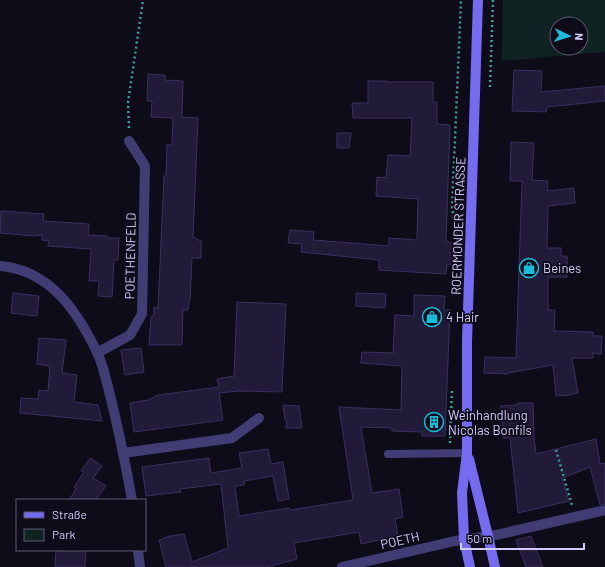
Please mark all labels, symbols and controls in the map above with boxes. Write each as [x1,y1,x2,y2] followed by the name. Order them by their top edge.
[549,16,589,56] north arrow
[573,33,586,41] text: N
[448,157,468,295] street label: ROERMONDER STRASSE
[121,213,139,299] street label: POETHENFELD
[518,257,540,279] shop icon: Beines
[543,260,581,276] place label: Beines
[421,306,443,328] shop icon: 4 Hair
[446,309,479,325] place label: 4 Hair
[448,407,532,438] place label: Weinhandlung Nicolas Bonfils
[423,411,445,433] building icon: Weinhandlung Nicolas Bonfils
[16,499,146,551] legend
[52,507,87,521] text: Straße
[461,525,584,551] scale bar
[52,527,76,541] text: Park
[379,528,421,552] street label: POETH
[467,531,492,545] text: 50 m

